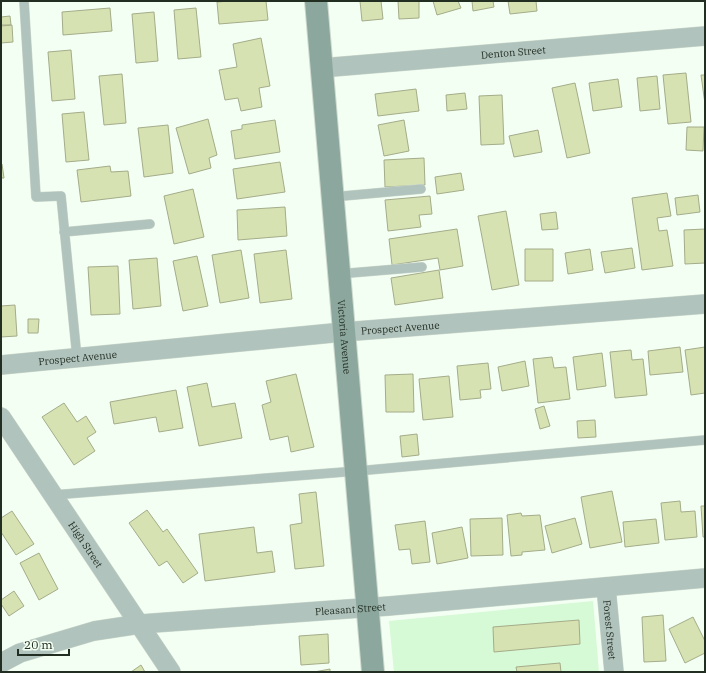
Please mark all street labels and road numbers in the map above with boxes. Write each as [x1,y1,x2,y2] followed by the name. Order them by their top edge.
[480,43,547,61] street label: Denton Street
[335,299,354,374] street label: Victoria Avenue
[360,318,440,337] street label: Prospect Avenue
[38,347,118,368] street label: Prospect Avenue
[66,519,106,570] street label: High Street
[601,599,619,661] street label: Forest Street
[314,600,387,618] street label: Pleasant Street

